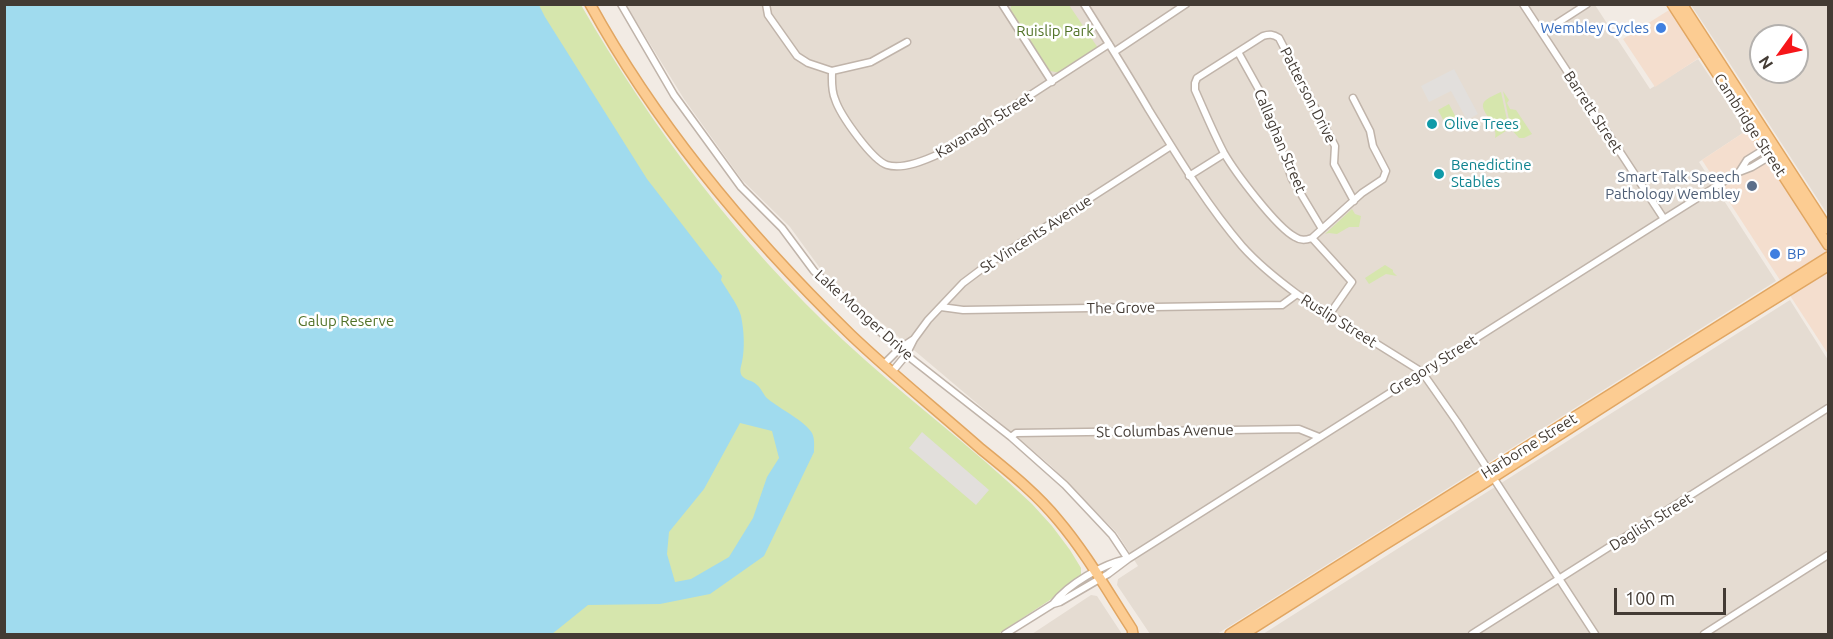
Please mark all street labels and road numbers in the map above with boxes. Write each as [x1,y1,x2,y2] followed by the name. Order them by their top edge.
[1276,44,1340,146] street label: Patterson Drive
[1560,68,1626,156] street label: Barrett Street
[1710,70,1790,180] street label: Cambridge Street
[1250,86,1310,196] street label: Callaghan Street
[932,88,1036,162] street label: Kavanagh Street
[977,191,1095,277] street label: St Vincents Avenue
[811,266,917,364] street label: Lake Monger Drive
[1298,291,1380,351] street label: Ruslip Street
[1087,298,1155,318] street label: The Grove
[1386,331,1480,399] street label: Gregory Street
[1478,409,1580,483] street label: Harborne Street
[1096,421,1234,441] street label: St Columbas Avenue
[1606,489,1696,555] street label: Daglish Street

